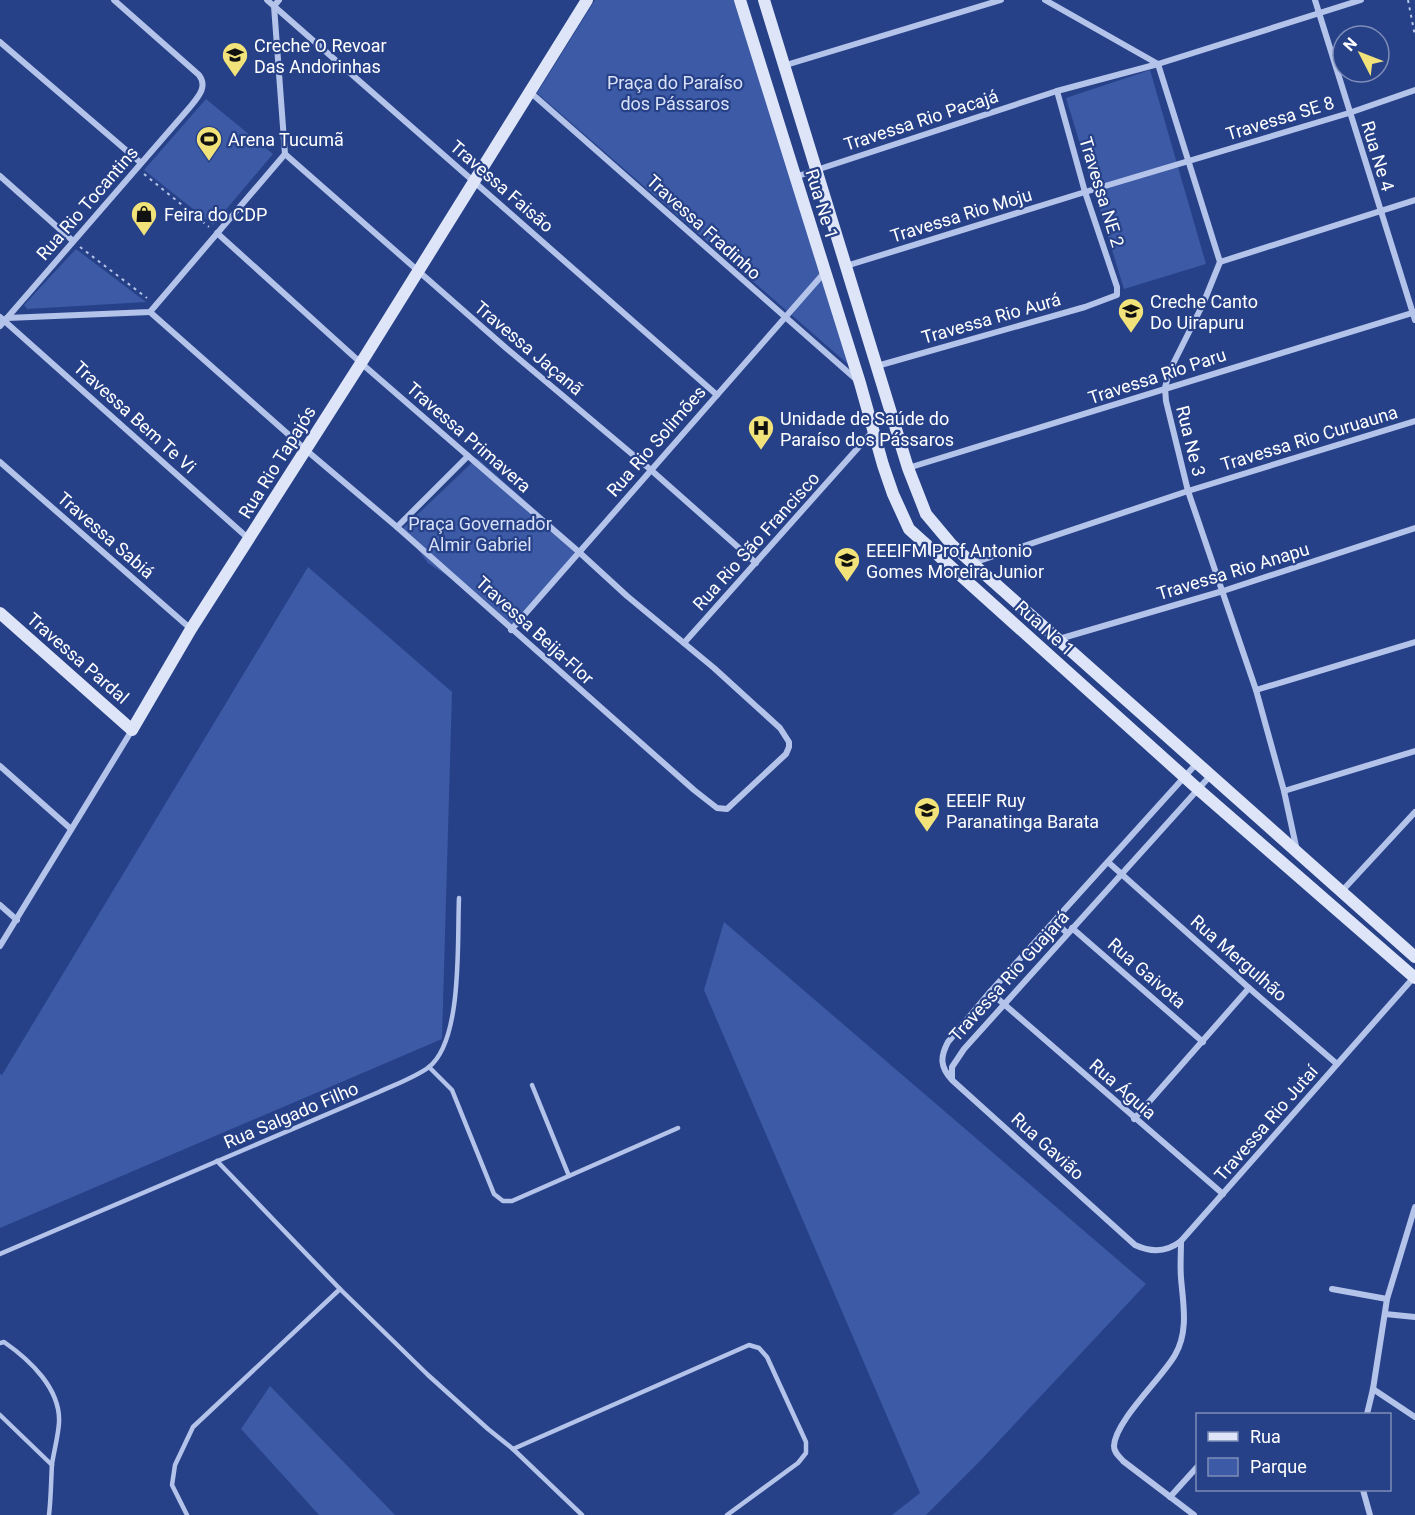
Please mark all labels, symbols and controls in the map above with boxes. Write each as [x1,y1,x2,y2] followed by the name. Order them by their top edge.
[1331,24,1391,84] north arrow
[1339,34,1361,55] text: N
[254,35,387,77] place label: Creche O Revoar Das Andorinhas
[220,40,250,78] school or university icon: Creche O Revoar Das Andorinhas
[607,72,743,114] park label: Praça do Paraíso dos Pássaros
[841,85,1001,155] street label: Travessa Rio Pacajá
[1223,92,1337,144] street label: Travessa SE 8
[1357,118,1399,194] street label: Rua Ne 4
[194,124,224,162] sports icon: Arena Tucumã
[228,129,344,150] place label: Arena Tucumã
[1075,134,1129,250] street label: Travessa NE 2
[446,136,558,236] street label: Travessa Faisão
[32,142,142,264] street label: Rua Rio Tocantins
[801,166,843,242] street label: Rua Ne 1
[643,170,765,284] street label: Travessa Fradinho
[888,183,1034,247] street label: Travessa Rio Moju
[129,199,159,237] shop icon: Feira do CDP
[164,204,267,225] place label: Feira do CDP
[919,288,1063,348] street label: Travessa Rio Aurá
[1150,291,1258,333] place label: Creche Canto Do Uirapuru
[1116,296,1146,334] school or university icon: Creche Canto Do Uirapuru
[470,297,588,399] street label: Travessa Jaçanã
[1085,344,1229,408] street label: Travessa Rio Paru
[70,357,200,477] street label: Travessa Bem Te Vi
[403,377,535,497] street label: Travessa Primavera
[602,381,710,501] street label: Rua Rio Solimões
[1218,401,1400,475] street label: Travessa Rio Curuauna
[234,402,320,522] street label: Rua Rio Tapajós
[1172,403,1210,479] street label: Rua Ne 3
[780,408,954,450] place label: Unidade de Saúde do Paraíso dos Pássaros
[746,413,776,451] hospital icon: Unidade de Saúde do Paraíso dos Pássaros
[688,468,824,614] street label: Rua Rio São Francisco
[53,487,159,583] street label: Travessa Sabiá
[408,513,552,555] park label: Praça Governador Almir Gabriel
[1154,538,1312,604] street label: Travessa Rio Anapu
[866,540,1044,582] place label: EEEIFM Prof Antonio Gomes Moreira Junior
[832,545,862,583] school or university icon: EEEIFM Prof Antonio Gomes Moreira Junior
[472,572,598,688] street label: Travessa Beija-Flor
[1011,596,1079,660] street label: Rua Ne 1
[23,608,133,708] street label: Travessa Pardal
[946,790,1099,832] place label: EEEIF Ruy Paranatinga Barata
[912,795,942,833] school or university icon: EEEIF Ruy Paranatinga Barata
[945,906,1073,1046] street label: Travessa Rio Guajará
[1187,910,1291,1006] street label: Rua Mergulhão
[1104,934,1190,1012] street label: Rua Gaivota
[1085,1054,1161,1124] street label: Rua Águia
[1210,1060,1322,1185] street label: Travessa Rio Jutaí
[221,1077,361,1153] street label: Rua Salgado Filho
[1007,1108,1089,1184] street label: Rua Gavião
[1196,1413,1391,1491] legend
[1250,1426,1281,1447] text: Rua
[1250,1456,1307,1477] text: Parque

